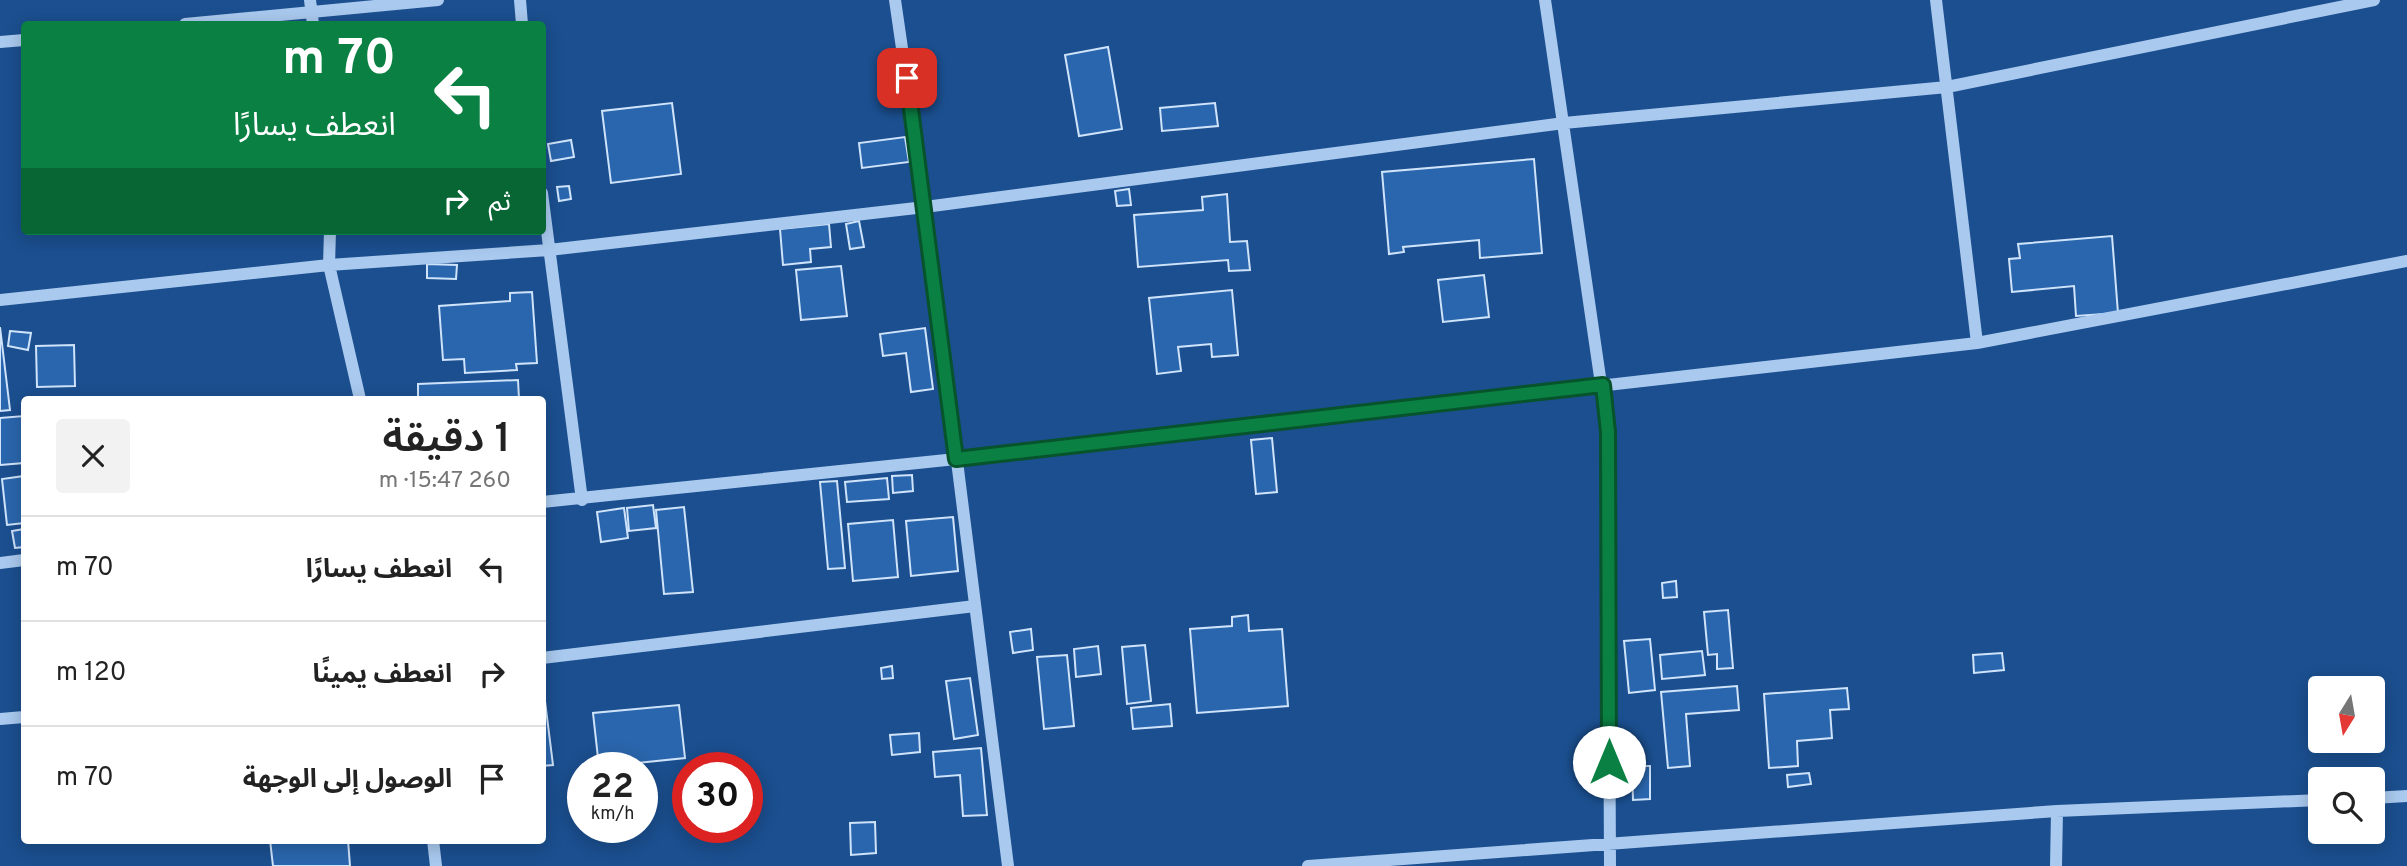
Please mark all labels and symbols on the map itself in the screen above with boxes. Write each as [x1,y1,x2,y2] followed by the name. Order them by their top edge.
[877,48,937,108] pin
[2308,676,2385,752] north arrow
[1572,725,1646,799] position arrow
[672,752,763,843] speed limit sign: 30

